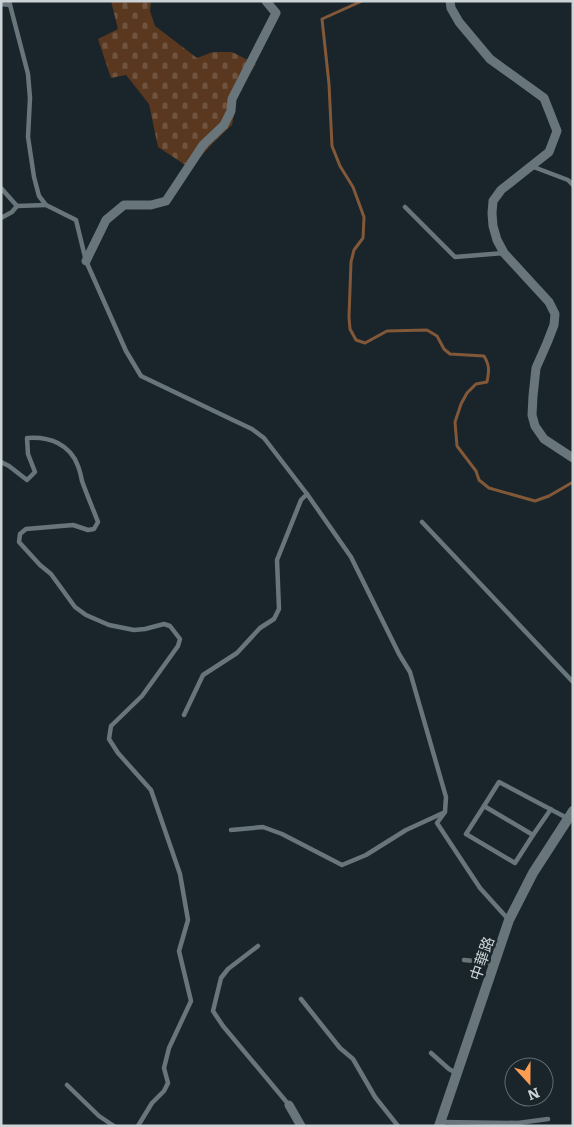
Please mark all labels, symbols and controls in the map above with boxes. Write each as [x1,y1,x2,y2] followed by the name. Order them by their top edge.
[463,933,499,983] street label: 中華路
[504,1057,554,1107] north arrow
[525,1084,543,1107] text: N

